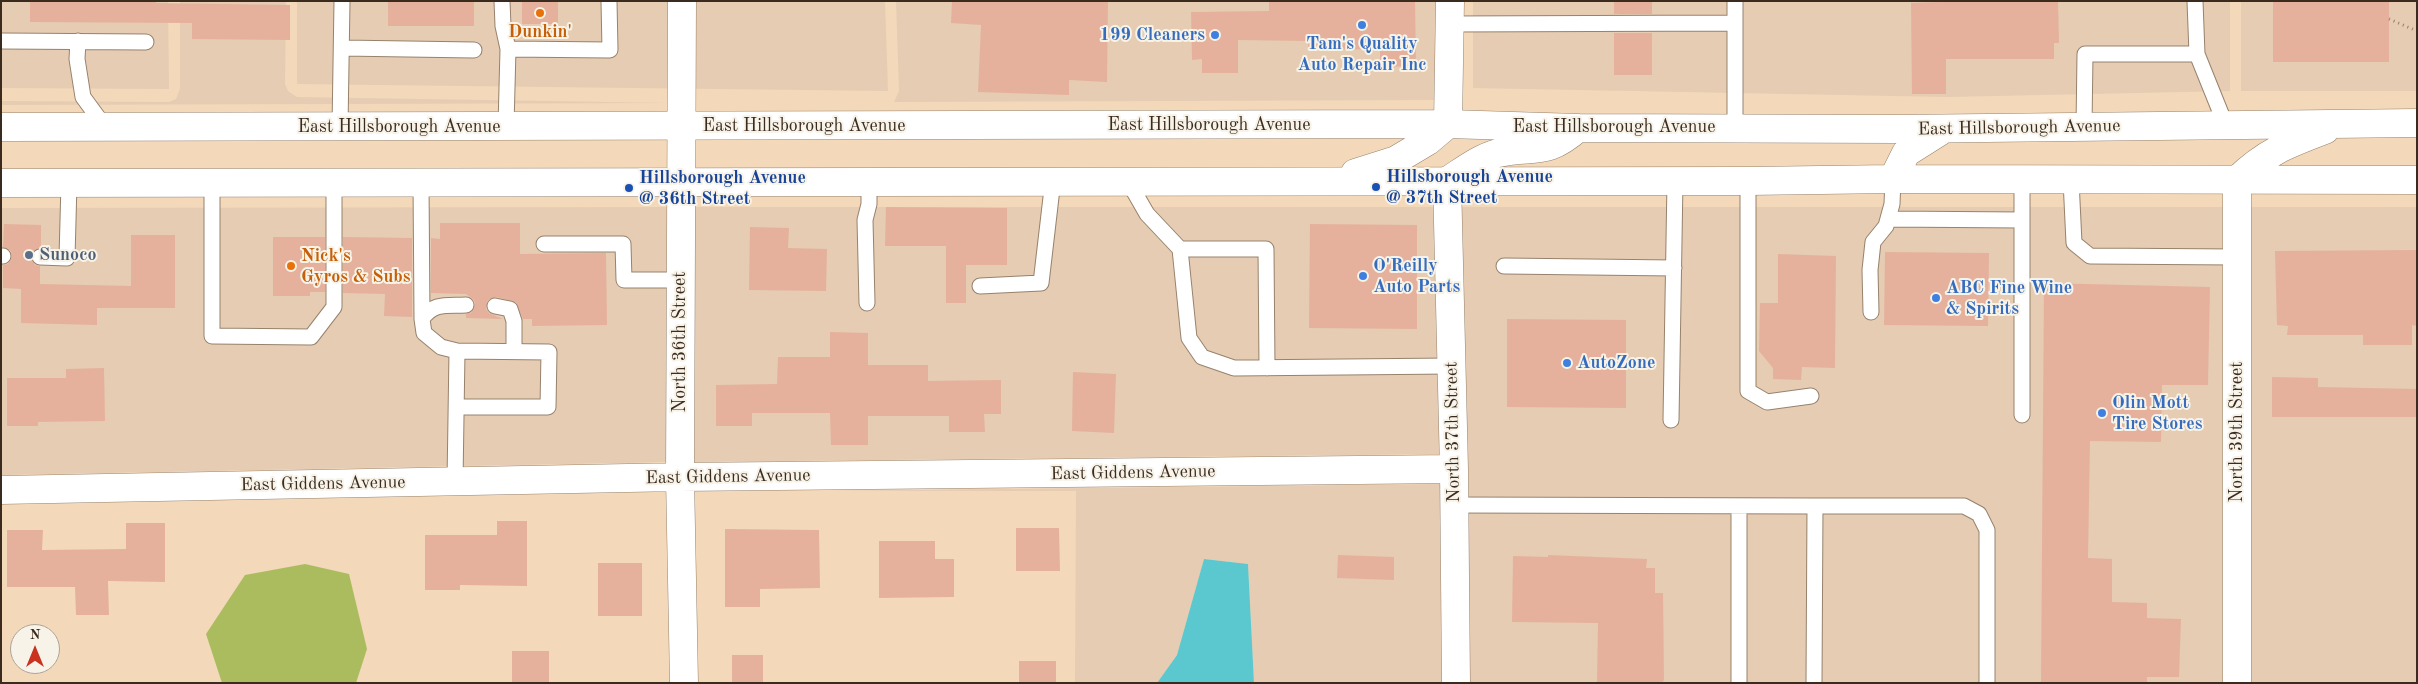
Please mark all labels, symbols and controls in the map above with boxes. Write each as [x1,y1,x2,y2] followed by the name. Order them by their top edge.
[534,7,546,19] marker: Dunkin'
[1356,19,1368,31] marker: Tam's Quality Auto Repair Inc
[508,21,572,43] place label: Dunkin'
[1100,24,1205,46] place label: 199 Cleaners
[1209,29,1221,41] marker: 199 Cleaners
[1297,33,1427,76] place label: Tam's Quality Auto Repair Inc
[1108,114,1310,136] street label: East Hillsborough Avenue
[703,115,905,137] street label: East Hillsborough Avenue
[1917,115,2121,141] street label: East Hillsborough Avenue
[298,116,500,138] street label: East Hillsborough Avenue
[1513,116,1715,138] street label: East Hillsborough Avenue
[1386,166,1553,208] place label: Hillsborough Avenue @ 37th Street
[639,167,806,210] place label: Hillsborough Avenue @ 36th Street
[1370,181,1382,193] marker: Hillsborough Avenue @ 37th Street
[623,182,635,194] marker: Hillsborough Avenue @ 36th Street
[39,244,97,266] place label: Sunoco
[301,245,411,288] place label: Nick's Gyros & Subs
[23,249,35,261] marker: Sunoco
[1373,255,1460,298] place label: O'Reilly Auto Parts
[285,260,297,272] marker: Nick's Gyros & Subs
[1357,270,1369,282] marker: O'Reilly Auto Parts
[669,271,691,413] street label: North 36th Street
[1946,277,2072,320] place label: ABC Fine Wine & Spirits
[1930,292,1942,304] marker: ABC Fine Wine & Spirits
[1577,352,1655,374] place label: AutoZone
[1561,357,1573,369] marker: AutoZone
[1441,361,1465,503] street label: North 37th Street
[2226,361,2248,503] street label: North 39th Street
[2112,392,2202,434] place label: Olin Mott Tire Stores
[2096,407,2108,419] marker: Olin Mott Tire Stores
[1050,461,1216,485] street label: East Giddens Avenue
[645,465,811,489] street label: East Giddens Avenue
[240,472,406,496] street label: East Giddens Avenue
[10,624,60,674] north arrow
[30,628,40,642] text: N

